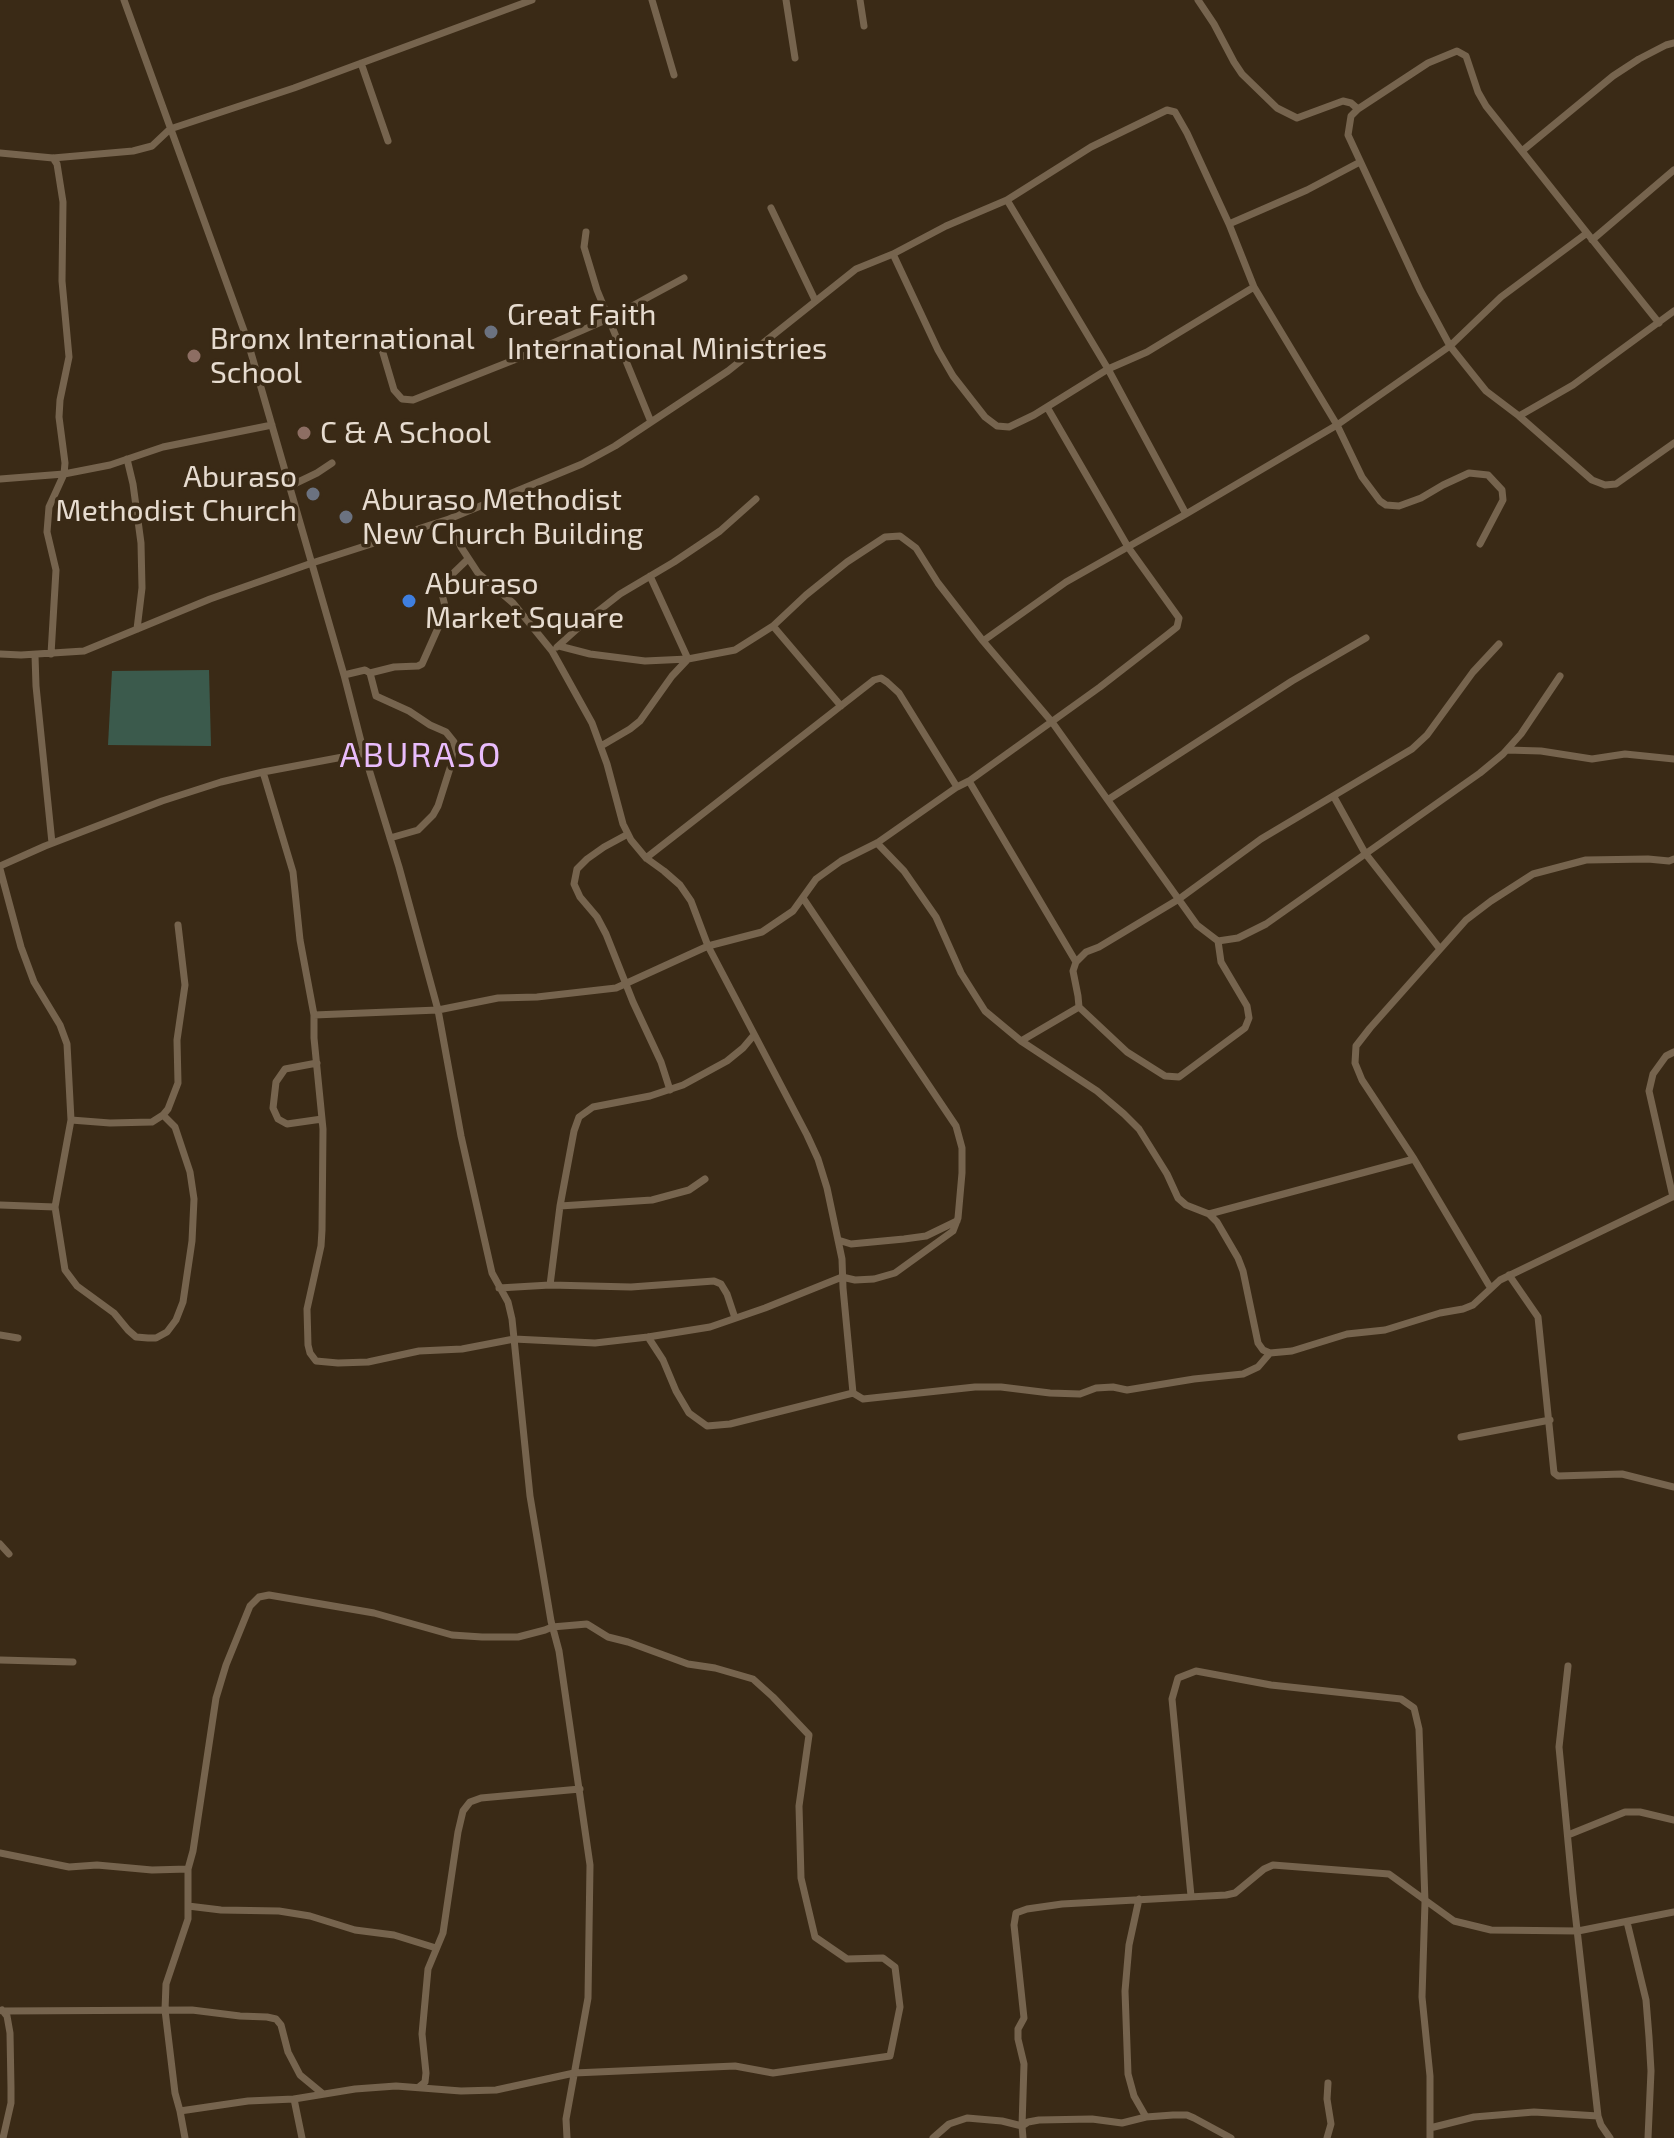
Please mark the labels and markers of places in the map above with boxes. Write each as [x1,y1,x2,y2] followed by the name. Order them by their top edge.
[507,297,827,368] place label: Great Faith International Ministries
[210,321,475,392] place label: Bronx International School
[482,323,500,341] marker: Great Faith International Ministries
[185,347,203,365] marker: Bronx International School
[320,415,491,451] place label: C & A School
[295,424,313,442] marker: C & A School
[55,459,297,530] place label: Aburaso Methodist Church
[362,482,644,552] place label: Aburaso Methodist New Church Building
[304,485,322,503] marker: Aburaso Methodist Church
[337,508,355,526] marker: Aburaso Methodist New Church Building
[425,566,624,636] place label: Aburaso Market Square
[400,592,418,610] marker: Aburaso Market Square

